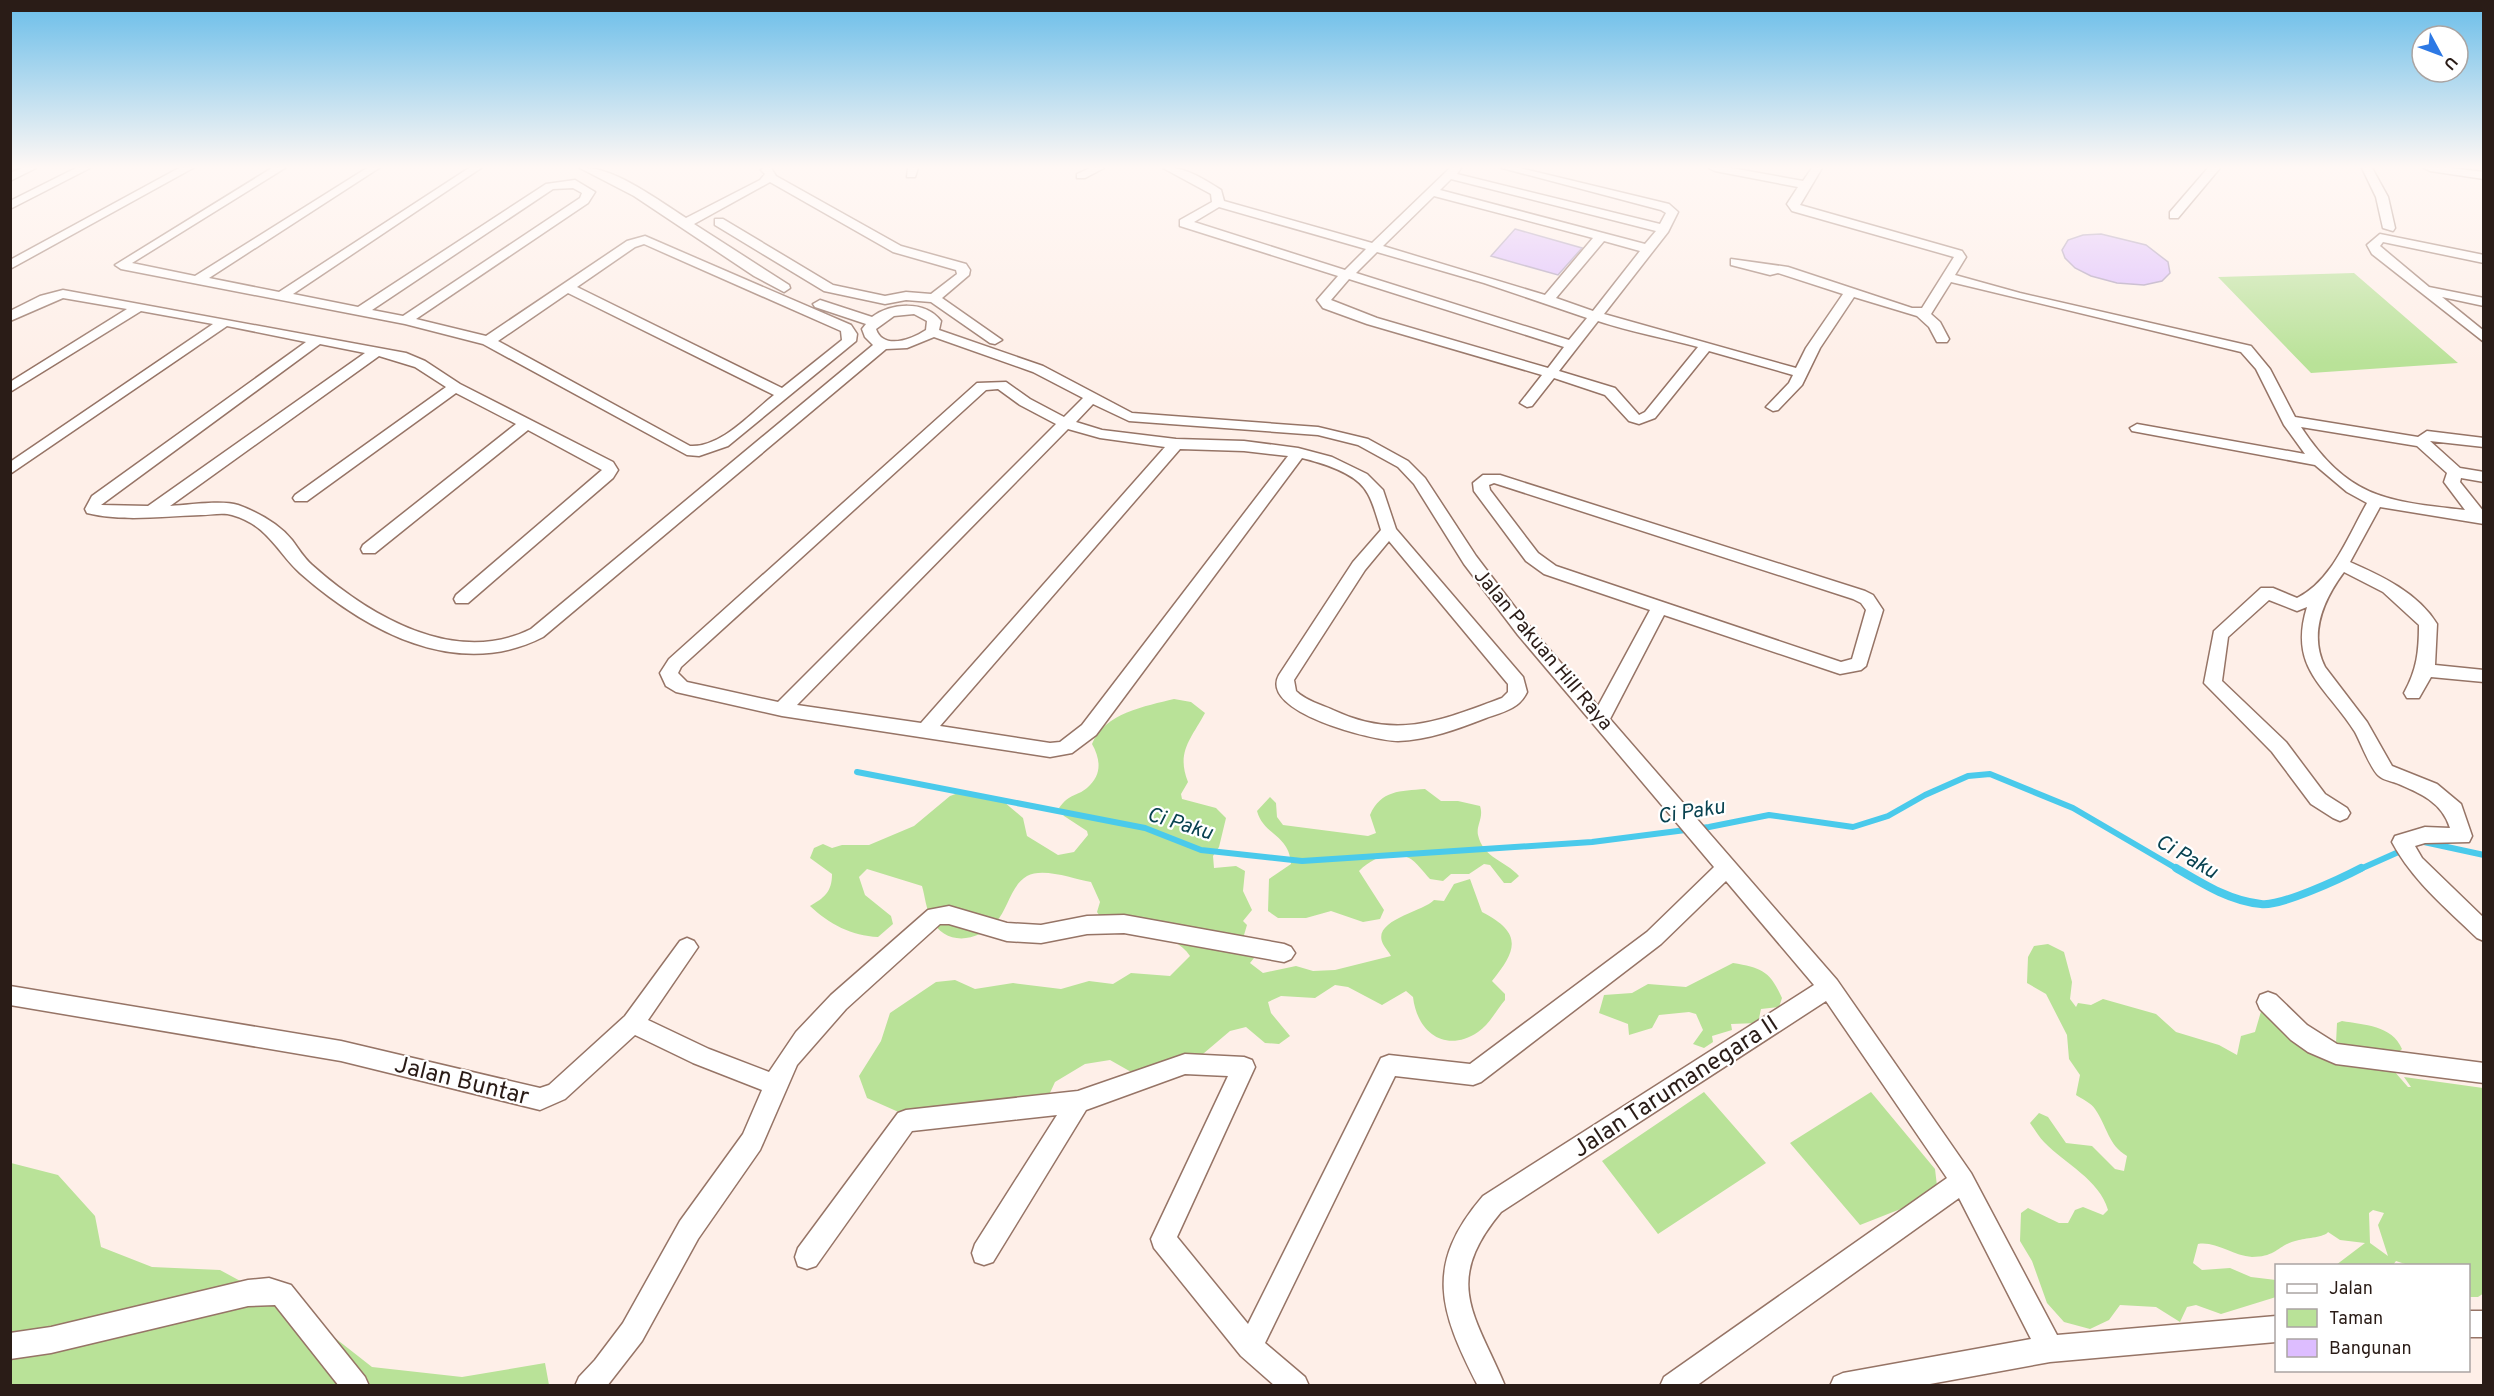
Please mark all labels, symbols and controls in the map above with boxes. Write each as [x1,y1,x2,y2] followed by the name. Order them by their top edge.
[2410,24,2470,84] north arrow
[2439,52,2461,73] text: U
[1467,564,1618,736] street label: Jalan Pakuan Hill Raya
[1656,794,1727,831] water label: Ci Paku
[1143,802,1216,847] water label: Ci Paku
[2150,829,2223,886] water label: Ci Paku
[1568,1010,1785,1165] street label: Jalan Tarumanegara II
[391,1051,532,1113] street label: Jalan Buntar
[2275,1264,2470,1372] legend
[2329,1278,2373,1301] text: Jalan
[2329,1308,2383,1331] text: Taman
[2329,1338,2412,1361] text: Bangunan

